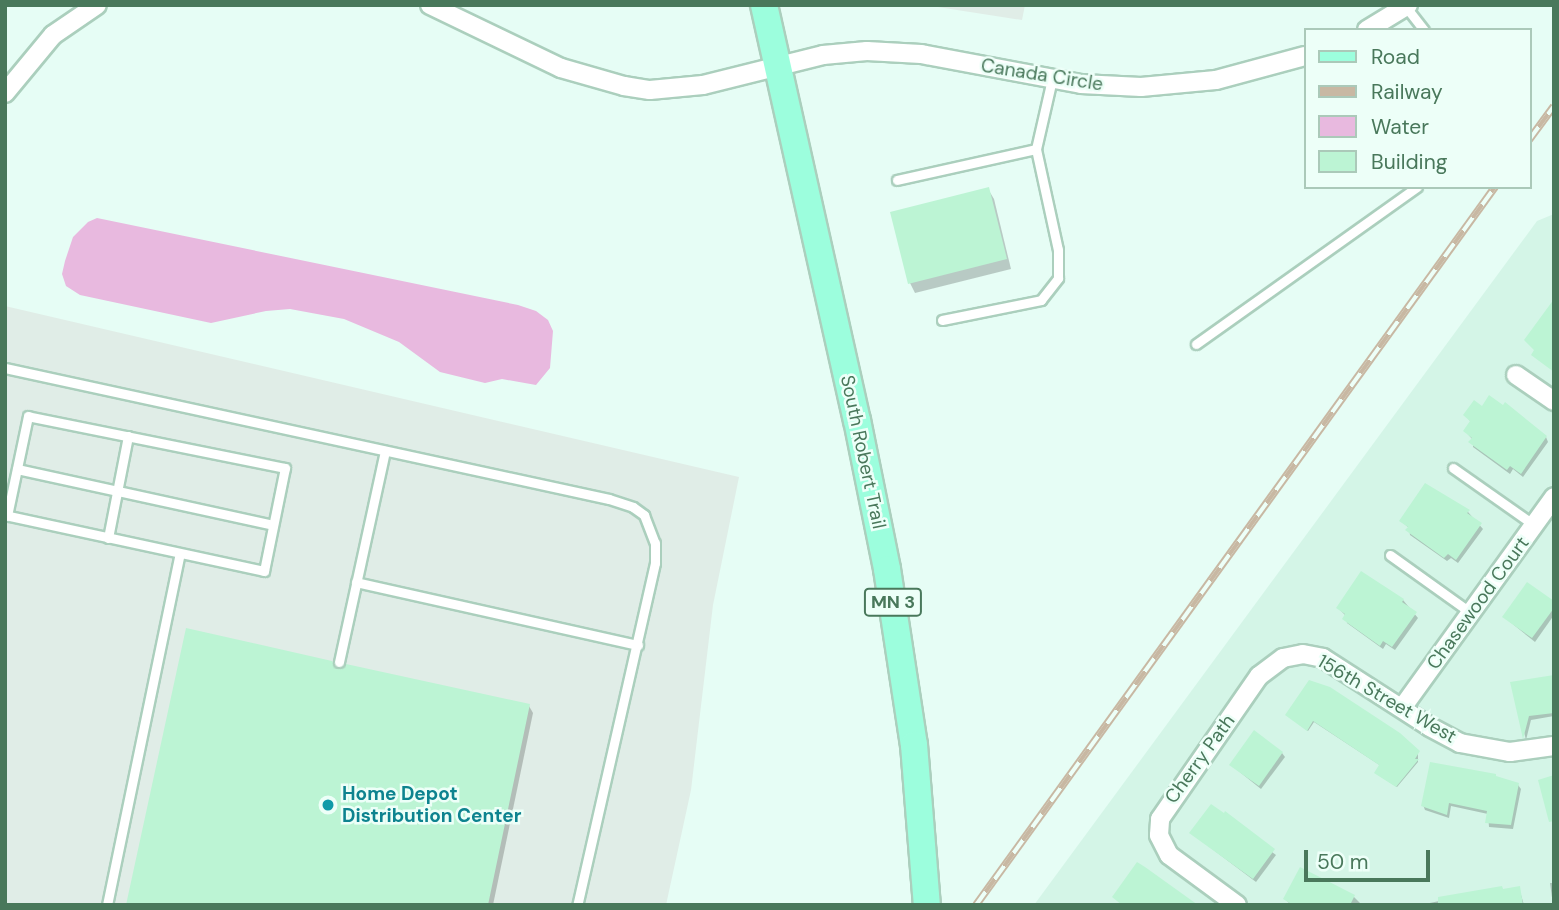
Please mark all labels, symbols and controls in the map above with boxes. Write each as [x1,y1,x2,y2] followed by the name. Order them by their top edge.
[1304,28,1531,189] legend
[1371,43,1420,71] text: Road
[979,54,1105,96] street label: Canada Circle
[1371,78,1443,106] text: Railway
[1371,113,1429,141] text: Water
[1371,148,1447,176] text: Building
[836,373,890,531] street label: South Robert Trail
[1422,532,1534,674] street label: Chasewood Court
[863,588,923,616] road number: MN 3
[1314,650,1460,748] street label: 156th Street West
[1160,710,1240,808] street label: Cherry Path
[342,783,521,827] place label: Home Depot Distribution Center
[320,797,336,813] marker: Home Depot Distribution Center
[1307,836,1433,880] scale bar
[1317,848,1368,876] text: 50 m

